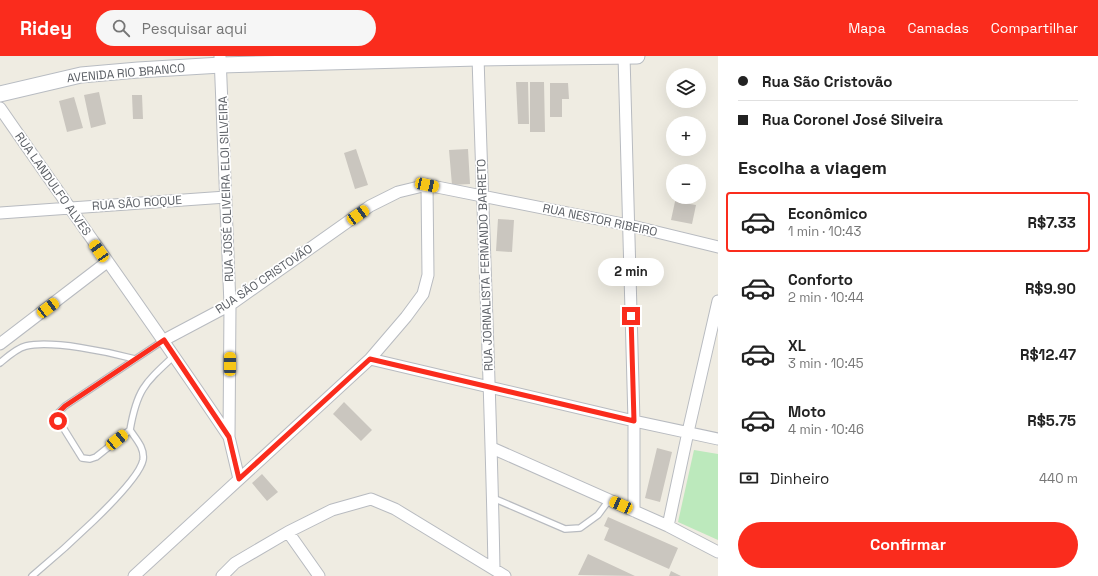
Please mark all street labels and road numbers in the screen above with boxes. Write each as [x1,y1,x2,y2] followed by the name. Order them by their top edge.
[66,60,186,86] street label: AVENIDA RIO BRANCO
[215,95,237,282] street label: RUA JOSÉ OLIVEIRA ELOI SILVEIRA
[11,129,95,239] street label: RUA LANDULFO ALVES
[473,159,497,371] street label: RUA JORNALISTA FERNANDO BARRETO
[91,192,183,214] street label: RUA SÃO ROQUE
[541,200,659,240] street label: RUA NESTOR RIBEIRO
[212,241,316,317] street label: RUA SÃO CRISTOVÃO

